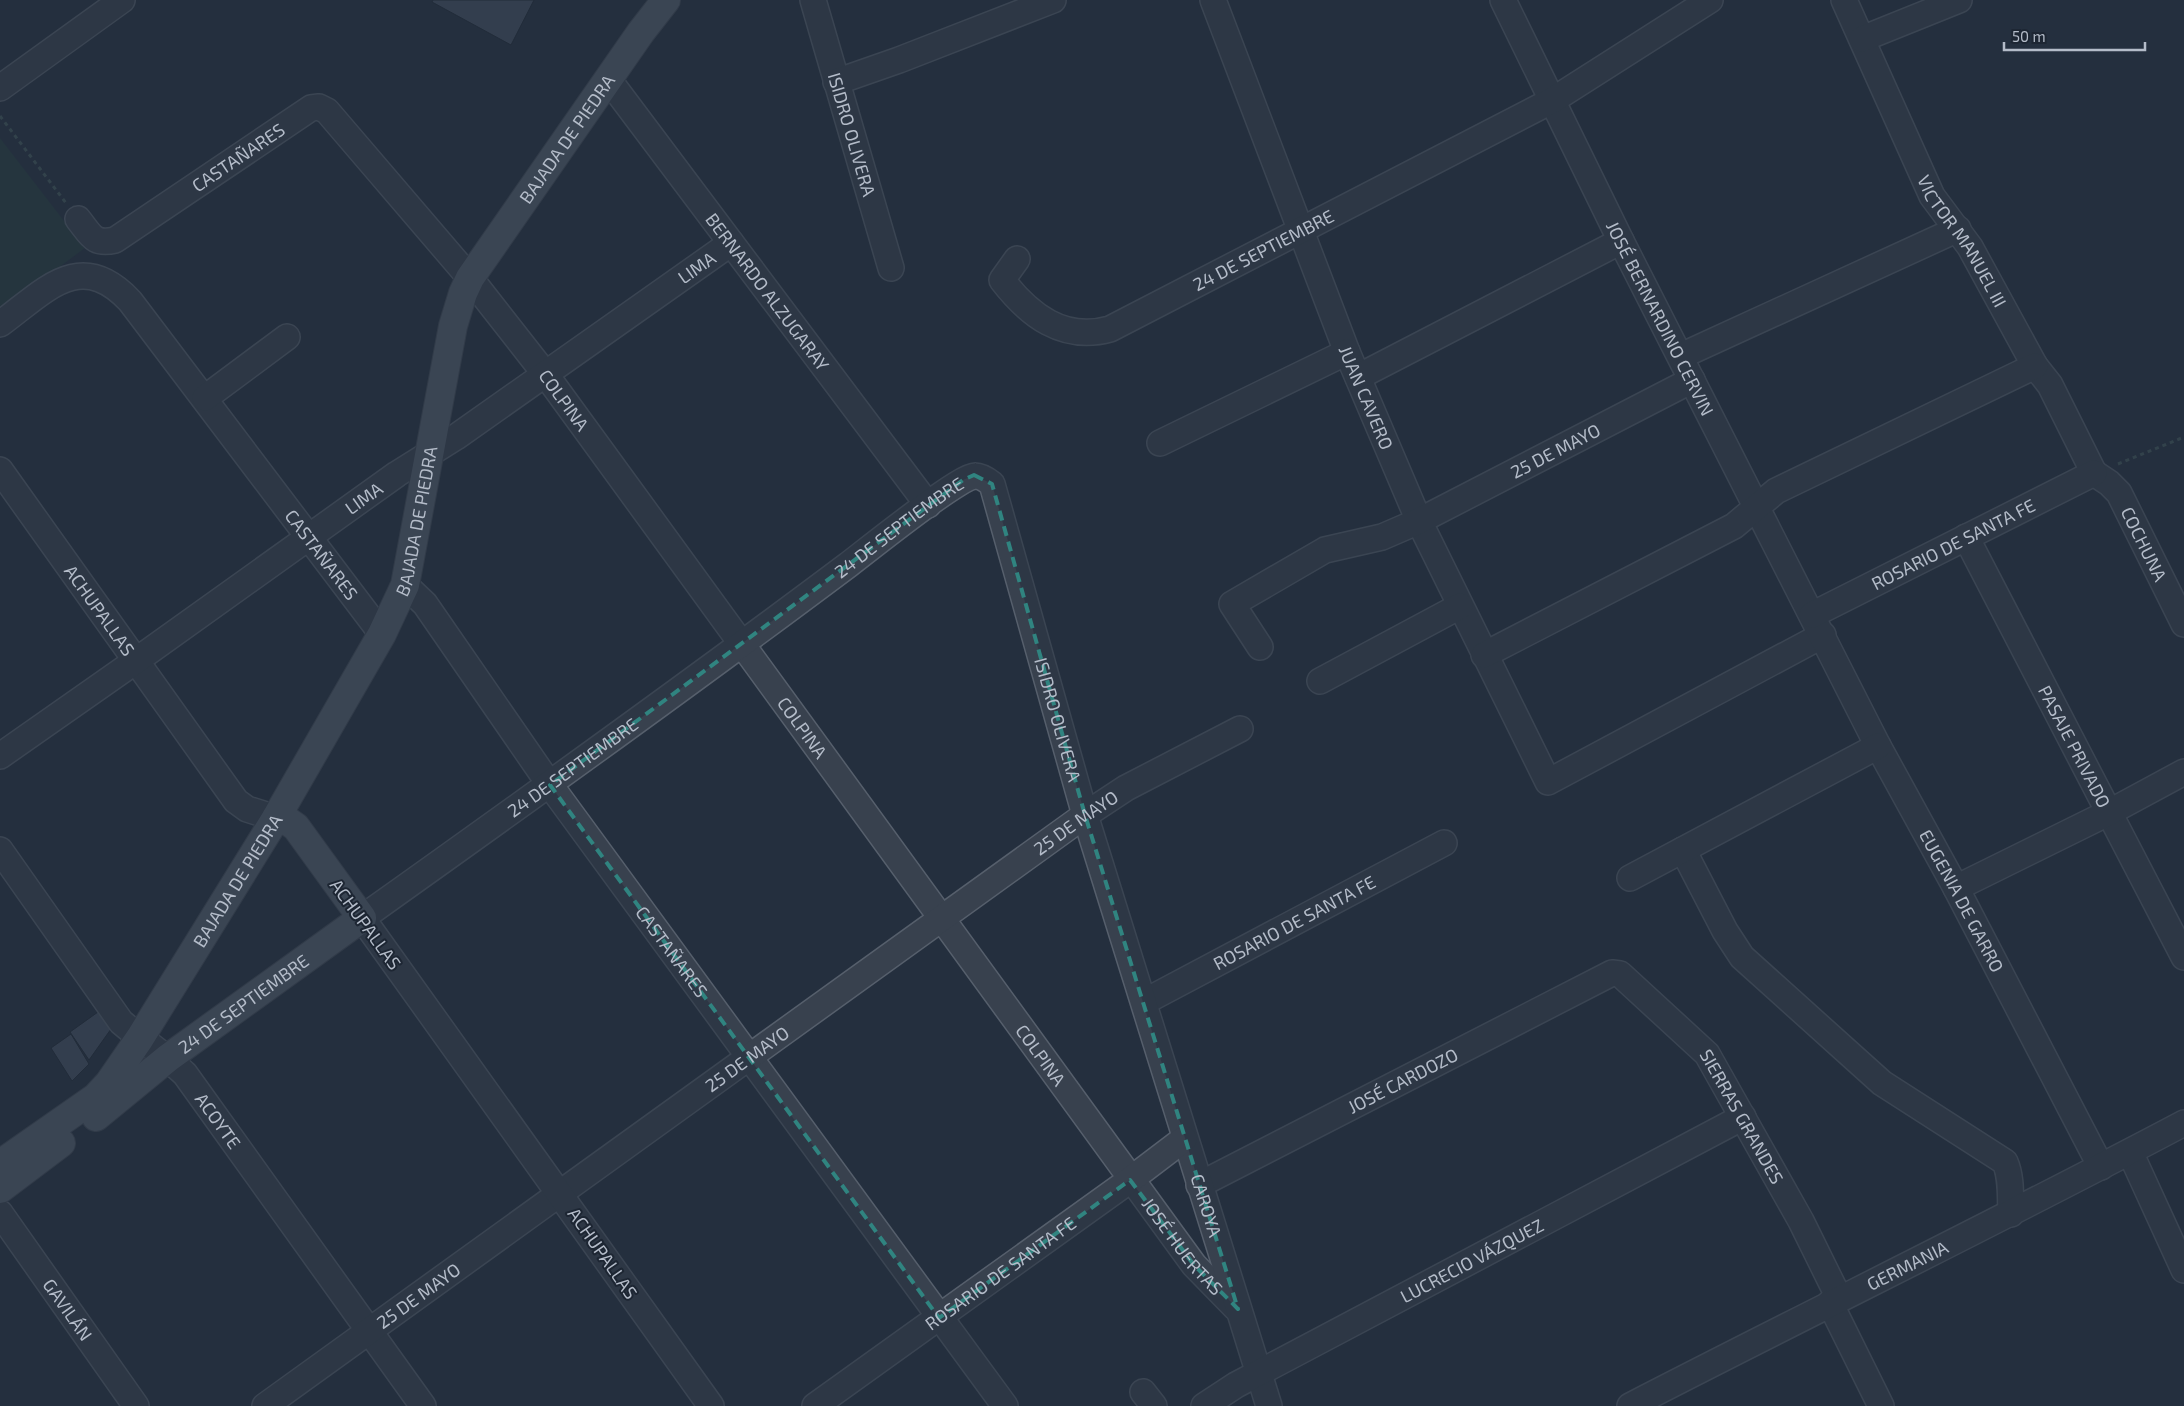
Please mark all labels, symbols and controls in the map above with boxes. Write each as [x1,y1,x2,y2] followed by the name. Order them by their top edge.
[2004,20,2145,52] scale bar
[2012,27,2046,45] text: 50 m
[514,69,620,207] street label: BAJADA DE PIEDRA
[824,70,881,200] street label: ISIDRO OLIVERA
[187,118,289,196] street label: CASTAÑARES
[1913,171,2012,311] street label: VICTOR MANUEL III
[1189,204,1337,295] street label: 24 DE SEPTIEMBRE
[701,208,835,376] street label: BERNARDO ALZUGARAY
[1602,217,1719,419] street label: JOSÉ BERNARDINO CERVIN
[673,246,720,288] street label: LIMA
[1335,342,1398,453] street label: JUAN CAVERO
[535,365,594,436] street label: COLPINA
[1507,418,1604,483] street label: 25 DE MAYO
[390,443,442,600] street label: BAJADA DE PIEDRA
[830,472,968,582] street label: 24 DE SEPTIEMBRE
[341,477,387,519] street label: LIMA
[1868,494,2039,594] street label: ROSARIO DE SANTA FE
[2117,503,2172,585] street label: COCHUNA
[281,505,363,604] street label: CASTAÑARES
[60,560,140,660] street label: ACHUPALLAS
[1030,655,1086,785] street label: ISIDRO OLIVERA
[2034,682,2116,811] street label: PASAJE PRIVADO
[773,692,833,763] street label: COLPINA
[503,713,642,822] street label: 24 DE SEPTIEMBRE
[1029,785,1122,859] street label: 25 DE MAYO
[188,809,287,951] street label: BAJADA DE PIEDRA
[1915,826,2009,976] street label: EUGENIA DE GARRO
[1209,870,1379,974] street label: ROSARIO DE SANTA FE
[326,874,406,974] street label: ACHUPALLAS
[631,902,713,1001] street label: CASTAÑARES
[174,949,313,1058] street label: 24 DE SEPTIEMBRE
[1011,1020,1071,1090] street label: COLPINA
[701,1021,793,1096] street label: 25 DE MAYO
[1344,1043,1462,1118] street label: JOSÉ CARDOZO
[1695,1045,1789,1188] street label: SIERRAS GRANDES
[191,1088,246,1153] street label: ACOYTE
[1186,1171,1227,1240] street label: CAROYA
[1137,1193,1228,1299] street label: JOSÉ HUERTAS
[563,1203,643,1303] street label: ACHUPALLAS
[921,1212,1080,1335] street label: ROSARIO DE SANTA FE
[1396,1213,1547,1307] street label: LUCRECIO VÁZQUEZ
[1863,1235,1952,1295] street label: GERMANIA
[372,1258,464,1333] street label: 25 DE MAYO
[39,1274,97,1345] street label: GAVILÁN

